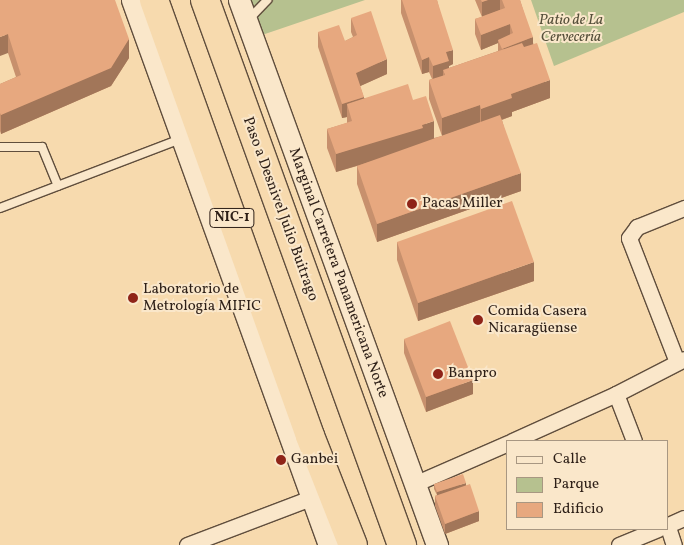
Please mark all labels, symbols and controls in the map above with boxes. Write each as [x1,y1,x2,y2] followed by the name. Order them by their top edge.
[539,11,603,46] park label: Patio de La Cervecería
[238,114,322,304] street label: Paso a Desnivel Julio Buitrago
[284,146,392,400] street label: Marginal Carretera Panamericana Norte
[422,195,503,213] place label: Pacas Miller
[406,198,418,210] marker: Pacas Miller
[208,207,256,230] road number: NIC-1
[143,280,261,315] place label: Laboratorio de Metrología MIFIC
[127,292,139,304] marker: Laboratorio de Metrología MIFIC
[488,302,587,337] place label: Comida Casera Nicaragüense
[472,314,484,326] marker: Comida Casera Nicaragüense
[448,365,497,383] place label: Banpro
[432,368,444,380] marker: Banpro
[507,440,669,530] legend
[553,449,586,470] text: Calle
[291,451,338,469] place label: Ganbei
[275,454,287,466] marker: Ganbei
[553,474,599,495] text: Parque
[553,499,604,520] text: Edificio

